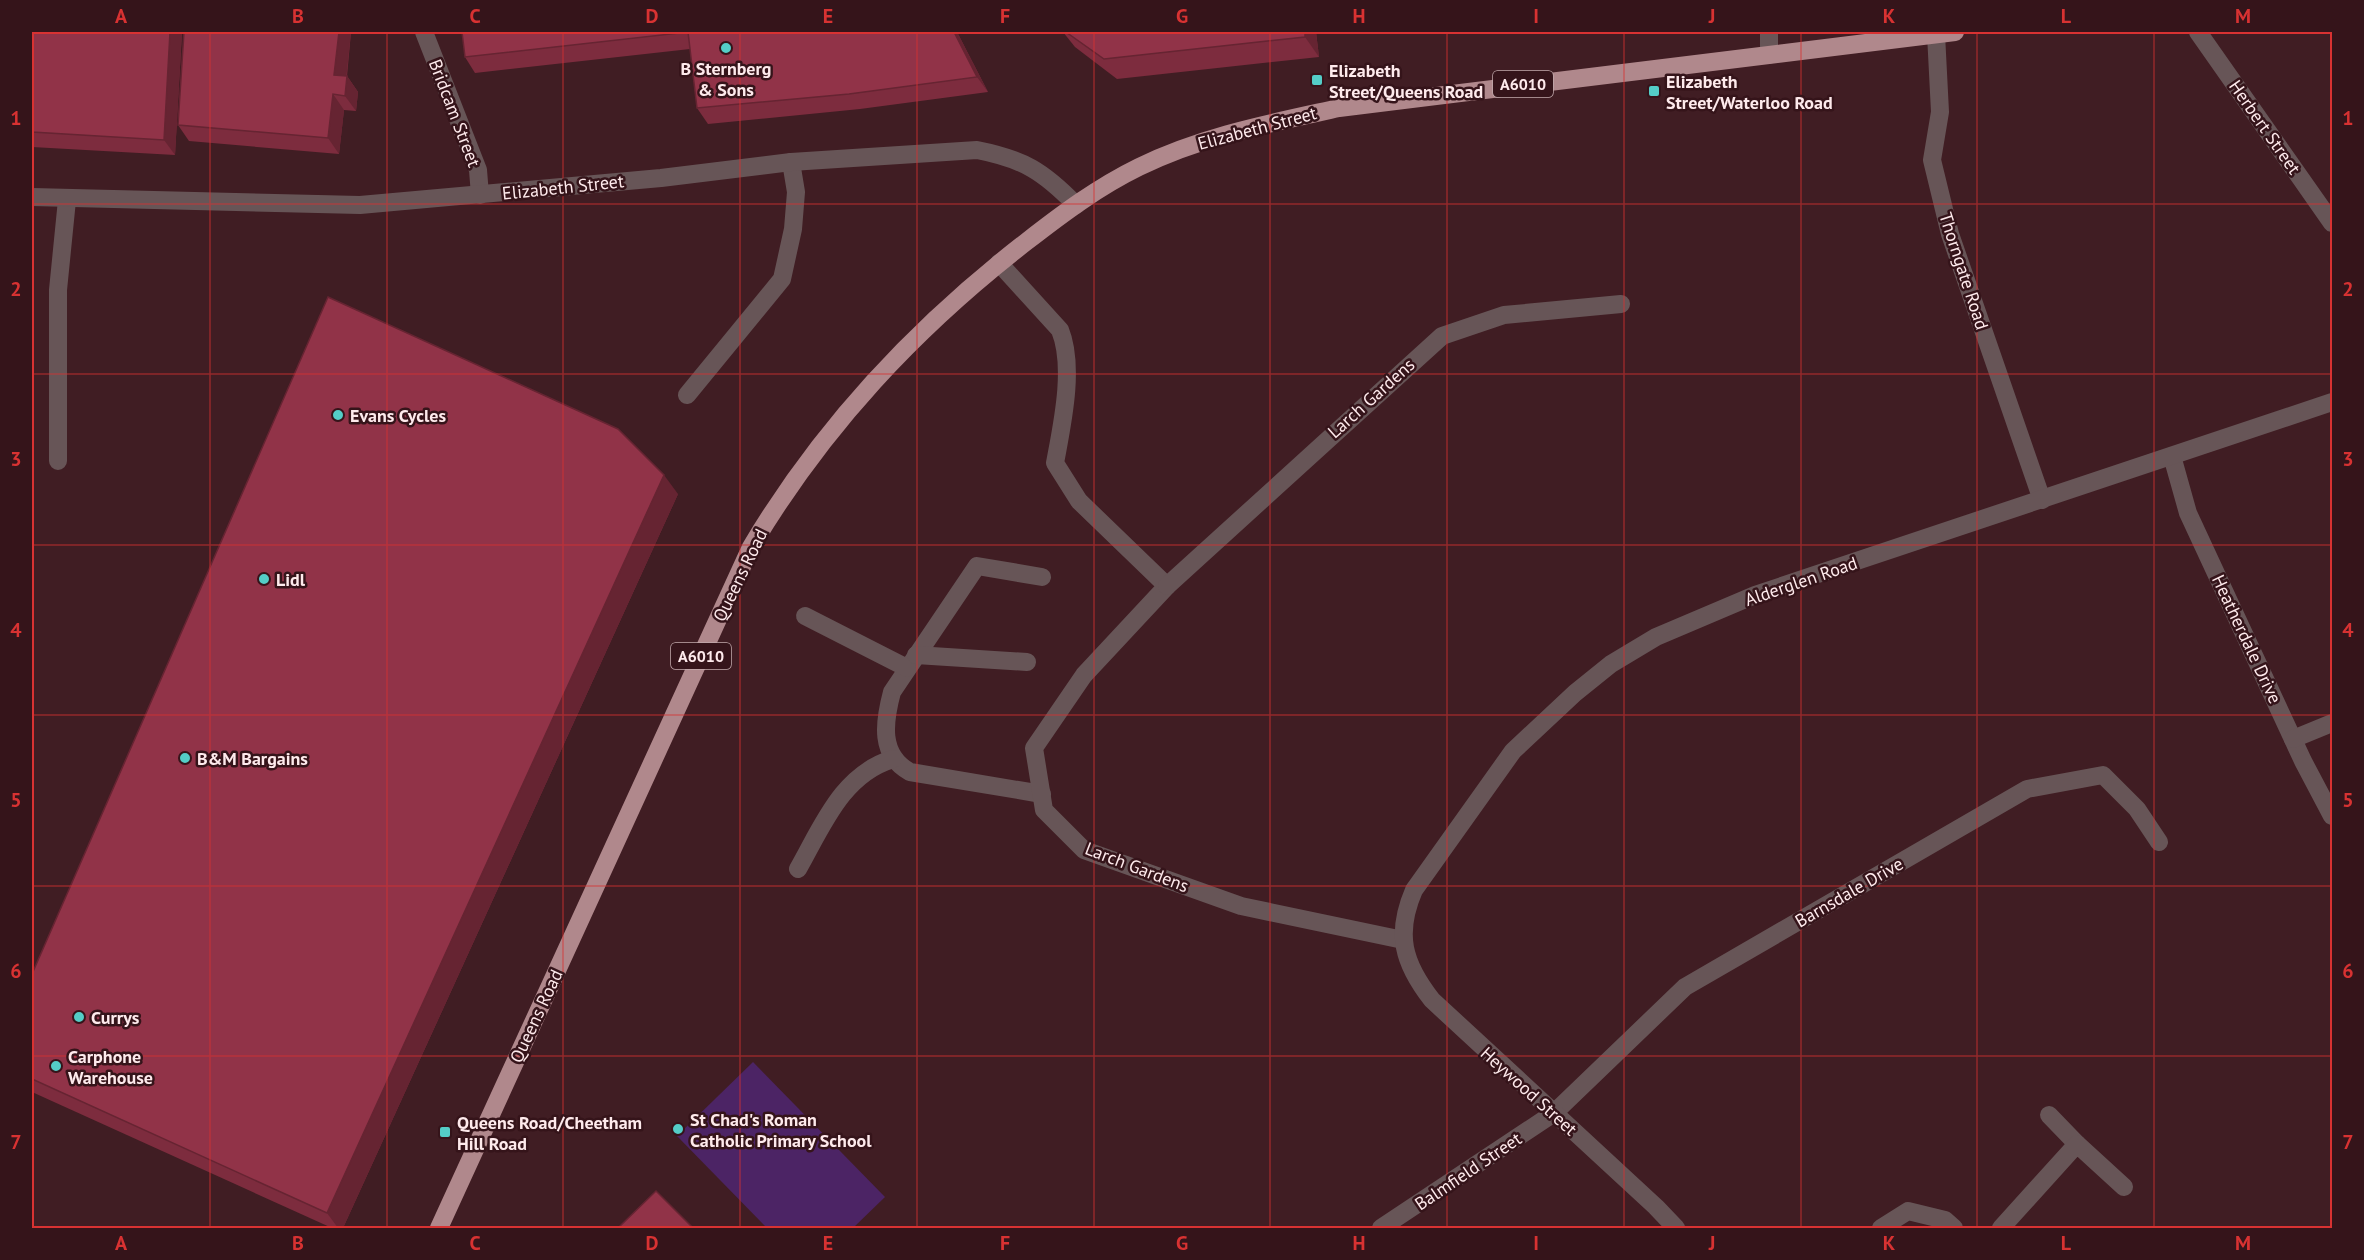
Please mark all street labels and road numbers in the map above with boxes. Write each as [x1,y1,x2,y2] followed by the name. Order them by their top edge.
[424,56,486,170] street label: Bridcam Street
[1493,71,1553,97] road number: A6010
[2224,75,2306,179] street label: Herbert Street
[1195,101,1319,155] street label: Elizabeth Street
[501,169,625,205] street label: Elizabeth Street
[1934,209,1994,333] street label: Thorngate Road
[1323,353,1419,443] street label: Larch Gardens
[708,525,772,625] street label: Queens Road
[1742,551,1860,611] street label: Alderglen Road
[2207,571,2287,707] street label: Heatherdale Drive
[671,643,731,669] road number: A6010
[1082,837,1192,897] street label: Larch Gardens
[1791,852,1907,932] street label: Barnsdale Drive
[504,966,568,1066] street label: Queens Road
[1476,1042,1582,1140] street label: Heywood Street
[1410,1127,1526,1215] street label: Balmfield Street

